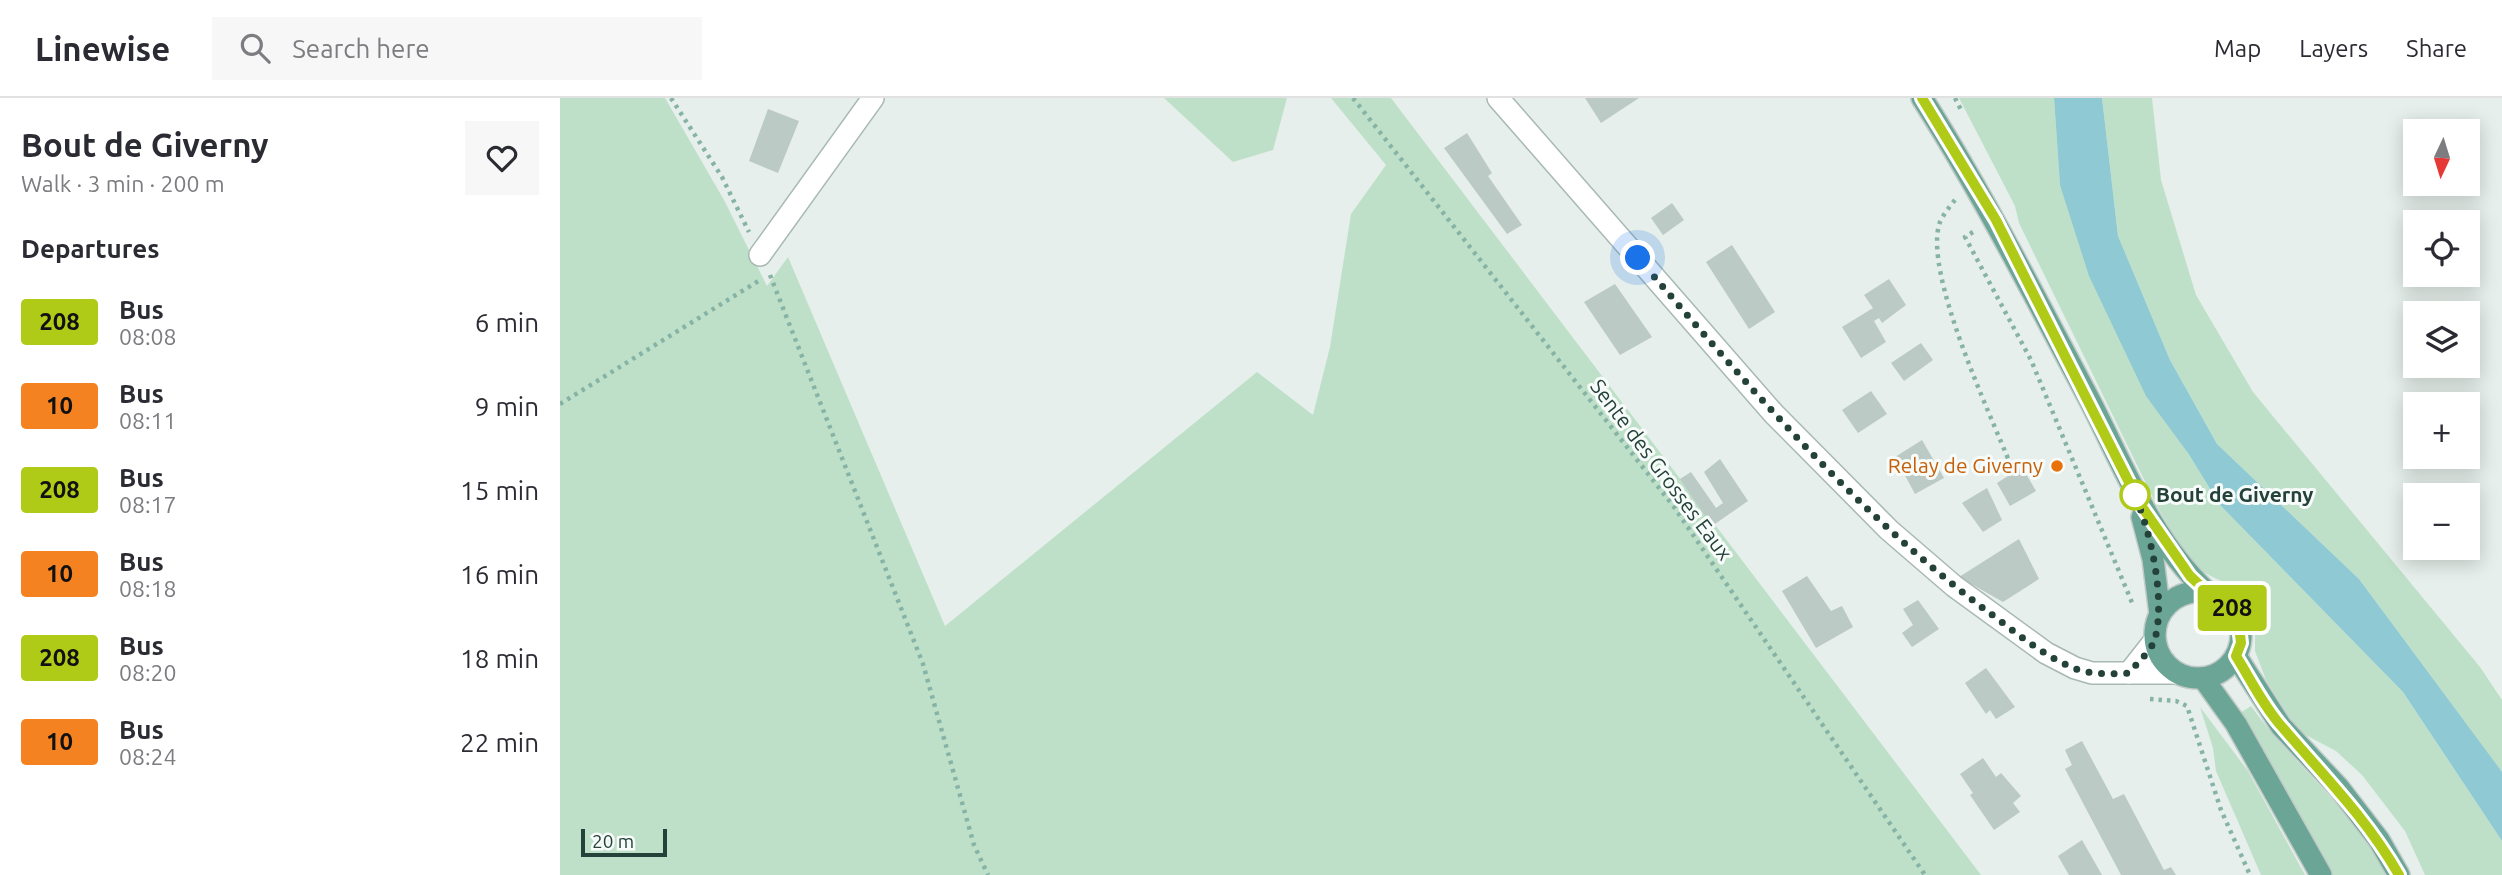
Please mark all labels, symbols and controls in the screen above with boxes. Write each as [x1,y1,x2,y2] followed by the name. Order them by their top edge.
[212,17,702,80] search box
[236,29,274,67] icon: search
[35,30,170,67] text: Linewise
[292,34,430,63] text: Search here
[2214,35,2261,62] text: Map
[2299,35,2368,62] text: Layers
[2406,35,2467,62] text: Share
[2403,119,2480,196] north arrow
[2403,119,2480,560] map controls
[465,121,539,195] button: heart
[21,126,269,163] text: Bout de Giverny
[21,171,225,196] text: Walk · 3 min · 200 m
[2403,210,2480,287] button: locate
[21,234,159,263] text: Departures
[1620,240,1655,275] your location
[119,295,164,324] text: Bus
[2403,301,2480,378] button: layers
[39,308,80,335] text: 208
[475,308,539,337] text: 6 min
[119,324,177,349] text: 08:08
[1586,374,1738,565] street label: Sente des Grosses Eaux
[119,379,164,408] text: Bus
[46,392,73,419] text: 10
[475,392,539,421] text: 9 min
[2403,392,2480,469] button: +
[119,408,177,433] text: 08:11
[1888,453,2043,477] place label: Relay de Giverny
[2049,458,2065,474] marker: Relay de Giverny
[119,463,164,492] text: Bus
[39,476,80,503] text: 208
[460,476,539,505] text: 15 min
[2120,480,2150,510] marker: Bout de Giverny
[2156,482,2314,506] place label: Bout de Giverny
[2403,483,2480,560] button: −
[119,492,177,517] text: 08:17
[119,547,164,576] text: Bus
[46,560,73,587] text: 10
[460,560,539,589] text: 16 min
[119,576,177,601] text: 08:18
[2192,585,2272,631] line badge: 208
[2212,594,2252,621] text: 208
[119,631,164,660] text: Bus
[39,644,80,671] text: 208
[460,644,539,673] text: 18 min
[119,660,177,685] text: 08:20
[119,715,164,744] text: Bus
[46,728,73,755] text: 10
[460,728,539,757] text: 22 min
[119,744,177,769] text: 08:24
[581,826,667,858] scale bar
[592,830,634,852] text: 20 m

